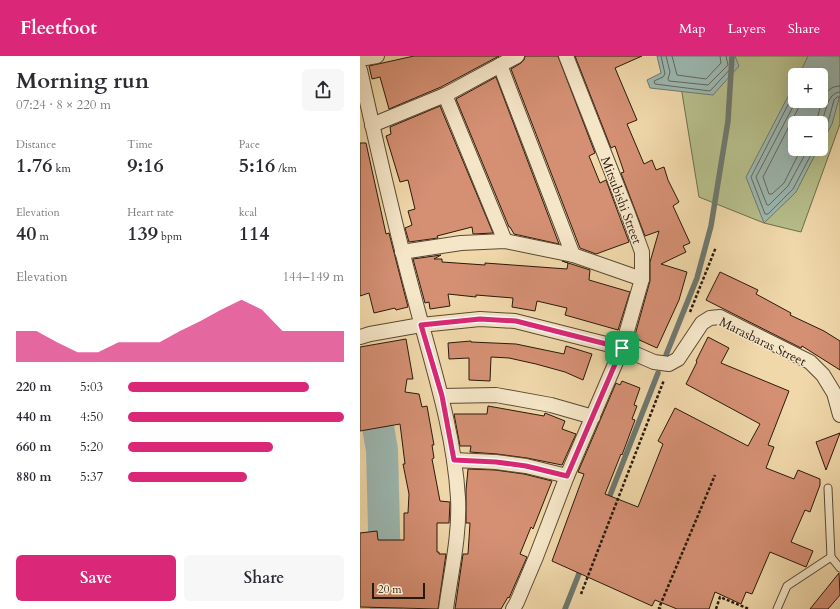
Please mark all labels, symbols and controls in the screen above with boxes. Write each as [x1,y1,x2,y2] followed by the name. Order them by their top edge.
[20,15,97,41] text: Fleetfoot
[679,19,706,38] text: Map
[728,19,766,38] text: Layers
[788,19,820,38] text: Share
[16,66,149,96] text: Morning run
[788,68,828,156] map controls
[788,68,828,108] button: +
[302,69,344,111] button: share
[16,96,111,114] text: 07:24 · 8 × 220 m
[788,116,828,156] button: −
[16,137,56,152] text: Distance
[127,137,153,152] text: Time
[239,137,260,152] text: Pace
[16,152,53,179] text: 1.76
[127,152,164,179] text: 9:16
[239,152,275,179] text: 5:16
[596,154,646,247] street label: Mitsubishi Street
[53,161,71,176] text: km
[275,161,297,176] text: /km
[16,205,60,220] text: Elevation
[127,205,174,220] text: Heart rate
[239,205,257,220] text: kcal
[16,220,37,247] text: 40
[127,220,158,247] text: 139
[239,220,269,247] text: 114
[37,229,49,244] text: m
[158,229,182,244] text: bpm
[16,268,68,286] text: Elevation
[282,268,344,286] text: 144–149 m
[716,313,809,371] street label: Marasbaras Street
[605,331,639,365] pin
[611,337,633,359] icon: arrive
[16,378,51,396] text: 220 m
[80,378,103,396] text: 5:03
[16,408,51,426] text: 440 m
[80,408,103,426] text: 4:50
[16,438,51,456] text: 660 m
[80,438,103,456] text: 5:20
[16,468,51,486] text: 880 m
[80,468,103,486] text: 5:37
[16,555,176,601] button: Save
[184,555,344,601] button: Share
[372,581,425,600] scale bar
[378,582,402,597] text: 20 m

